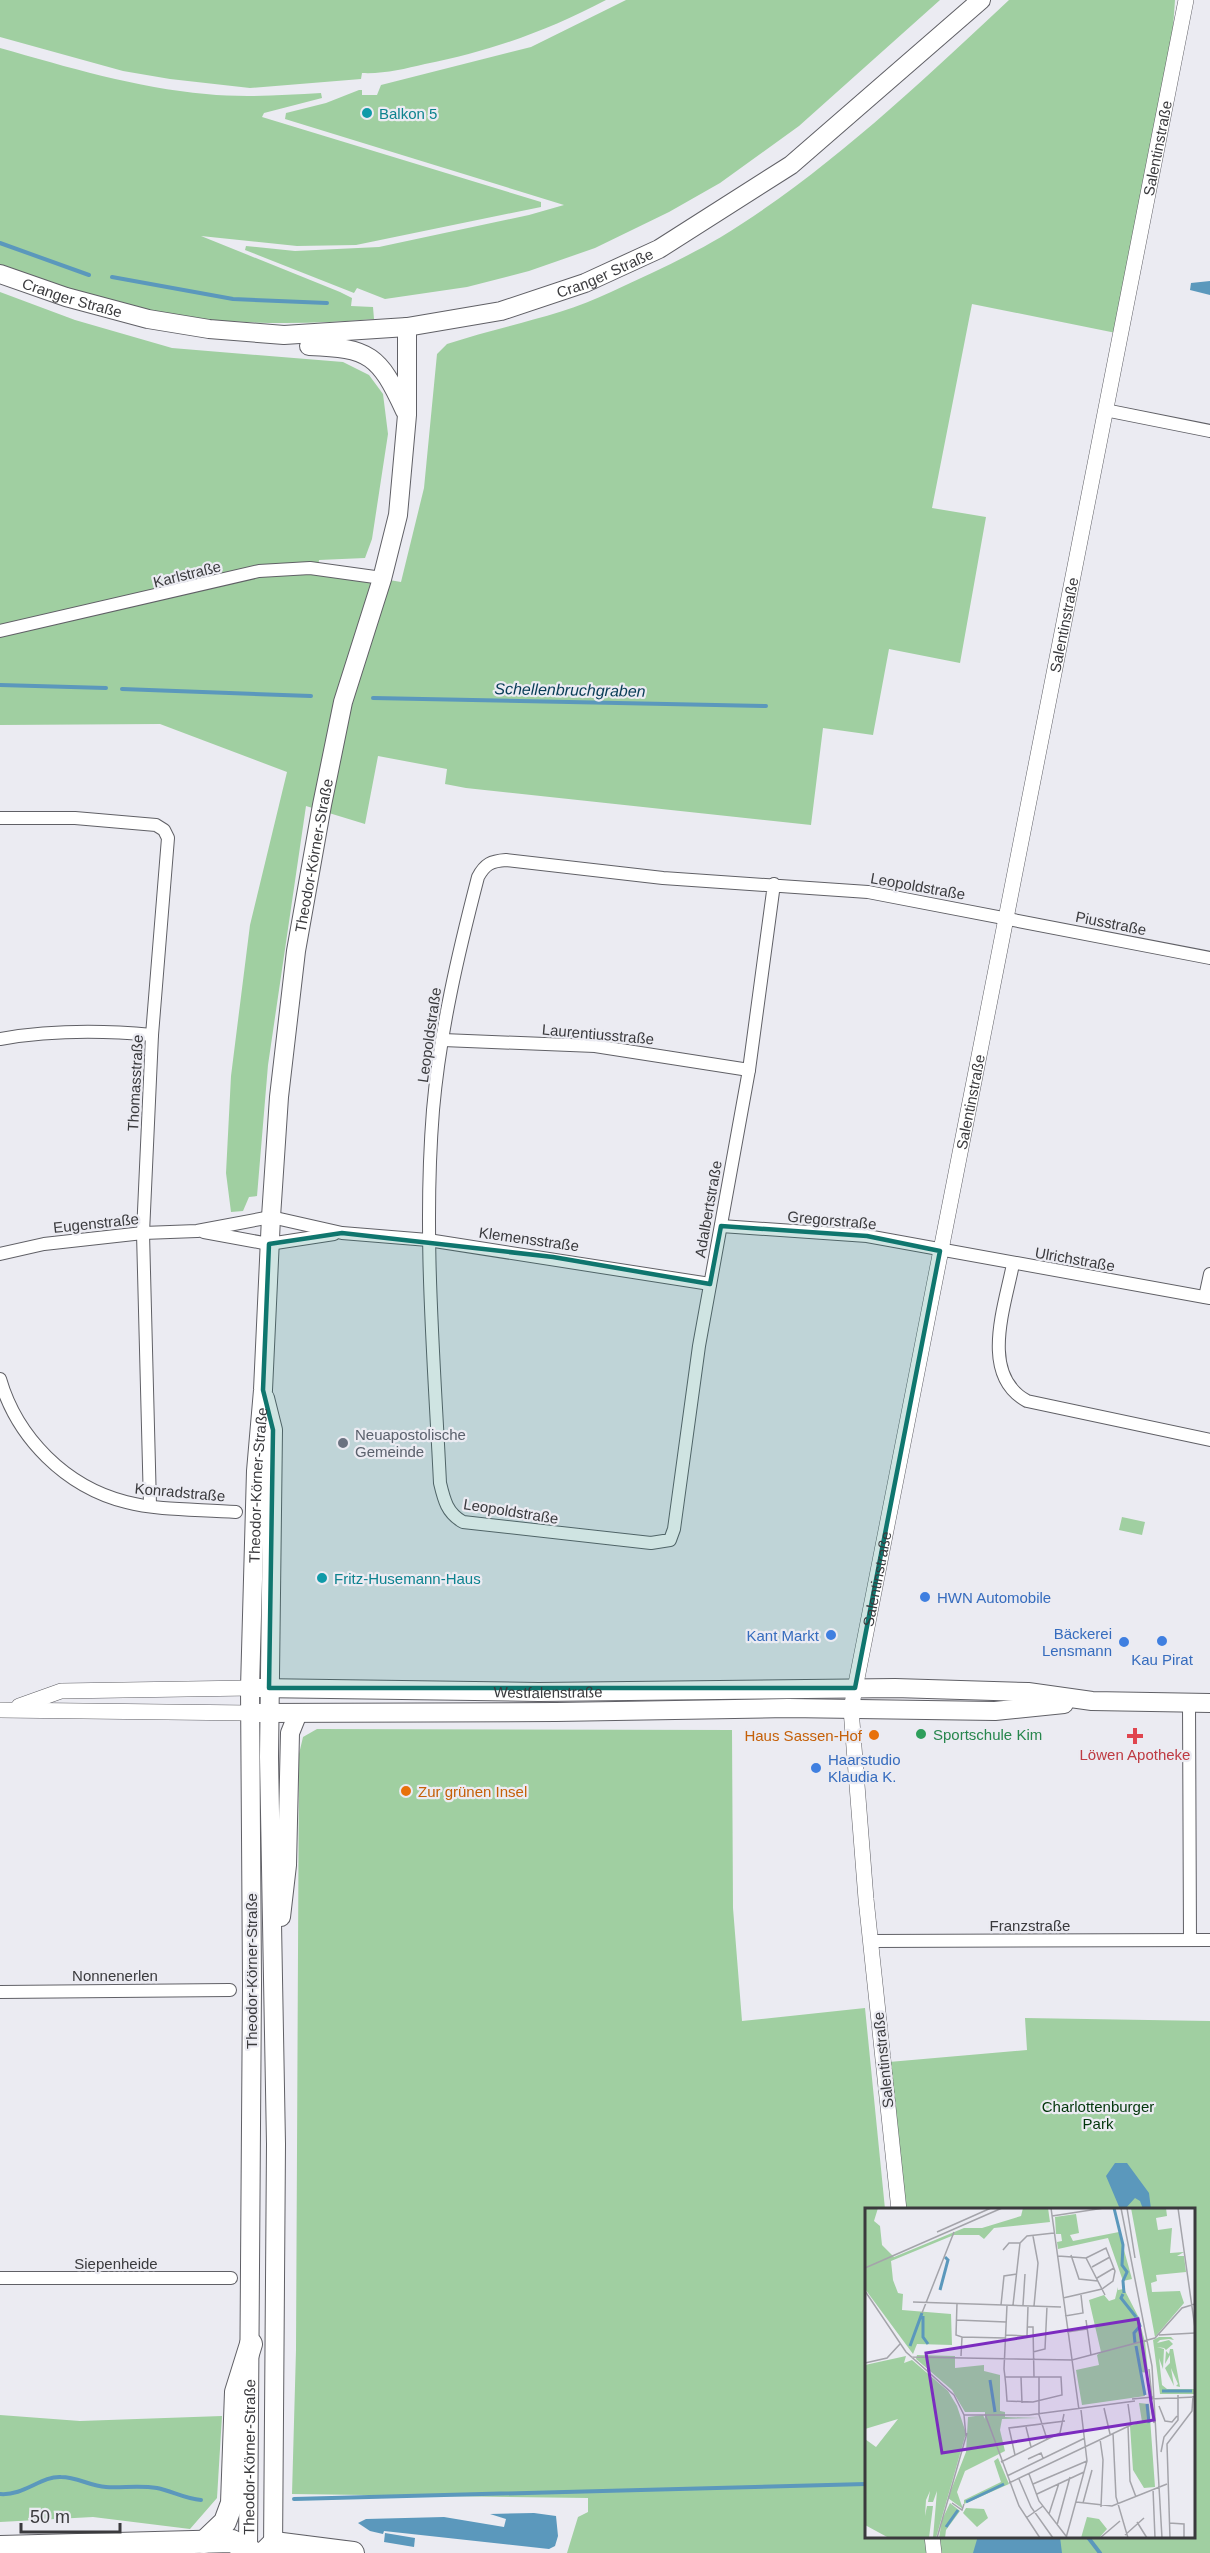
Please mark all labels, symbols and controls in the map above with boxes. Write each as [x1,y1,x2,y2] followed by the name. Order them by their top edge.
[1139,99,1175,197] street label: Salentinstraße
[379,105,437,122] place label: Balkon 5
[360,106,374,120] marker: Balkon 5
[554,244,656,300] street label: Cranger Straße
[20,274,124,320] street label: Cranger Straße
[151,557,223,591] street label: Karlstraße
[1046,576,1081,674] street label: Salentinstraße
[494,680,646,700] water label: Schellenbruchgraben
[291,777,336,934] street label: Theodor-Körner-Straße
[869,869,967,903] street label: Leopoldstraße
[1074,908,1148,938] street label: Piusstraße
[414,986,444,1084] street label: Leopoldstraße
[541,1021,655,1047] street label: Laurentiusstraße
[124,1034,146,1132] street label: Thomasstraße
[952,1053,988,1151] street label: Salentinstraße
[691,1159,725,1259] street label: Adalbertstraße
[787,1208,877,1232] street label: Gregorstraße
[52,1210,140,1236] street label: Eugenstraße
[478,1224,580,1254] street label: Klemensstraße
[1034,1244,1116,1274] street label: Ulrichstraße
[245,1407,270,1563] street label: Theodor-Körner-Straße
[355,1426,466,1460] place label: Neuapostolische Gemeinde
[336,1436,350,1450] marker: Neuapostolische Gemeinde
[134,1480,226,1504] street label: Konradstraße
[462,1495,560,1527] street label: Leopoldstraße
[859,1530,894,1628] street label: Salentinstraße
[334,1570,481,1587] place label: Fritz-Husemann-Haus
[315,1571,329,1585] marker: Fritz-Husemann-Haus
[937,1589,1051,1606] place label: HWN Automobile
[918,1590,932,1604] marker: HWN Automobile
[1042,1625,1112,1659] place label: Bäckerei Lensmann
[746,1627,820,1644] place label: Kant Markt
[824,1628,838,1642] marker: Kant Markt
[1155,1634,1169,1648] marker: Kau Pirat
[1117,1635,1131,1649] marker: Bäckerei Lensmann
[1131,1651,1194,1668] place label: Kau Pirat
[493,1683,603,1701] street label: Westfalenstraße
[933,1726,1042,1743] place label: Sportschule Kim
[744,1727,863,1744] place label: Haus Sassen-Hof
[914,1727,928,1741] marker: Sportschule Kim
[867,1728,881,1742] marker: Haus Sassen-Hof
[1128,1729,1142,1743] marker: Löwen Apotheke
[1080,1746,1190,1763] place label: Löwen Apotheke
[828,1751,901,1785] place label: Haarstudio Klaudia K.
[809,1761,823,1775] marker: Haarstudio Klaudia K.
[418,1783,527,1800] place label: Zur grünen Insel
[399,1784,413,1798] marker: Zur grünen Insel
[243,1893,260,2049] street label: Theodor-Körner-Straße
[990,1917,1070,1934] street label: Franzstraße
[72,1967,158,1984] street label: Nonnenerlen
[869,2011,897,2109] street label: Salentinstraße
[1042,2098,1154,2132] park label: Charlottenburger Park
[865,2208,1195,2538] inset map
[74,2255,158,2272] street label: Siepenheide
[240,2379,258,2535] street label: Theodor-Körner-Straße
[21,2496,120,2534] scale bar
[30,2507,70,2527] text: 50 m

